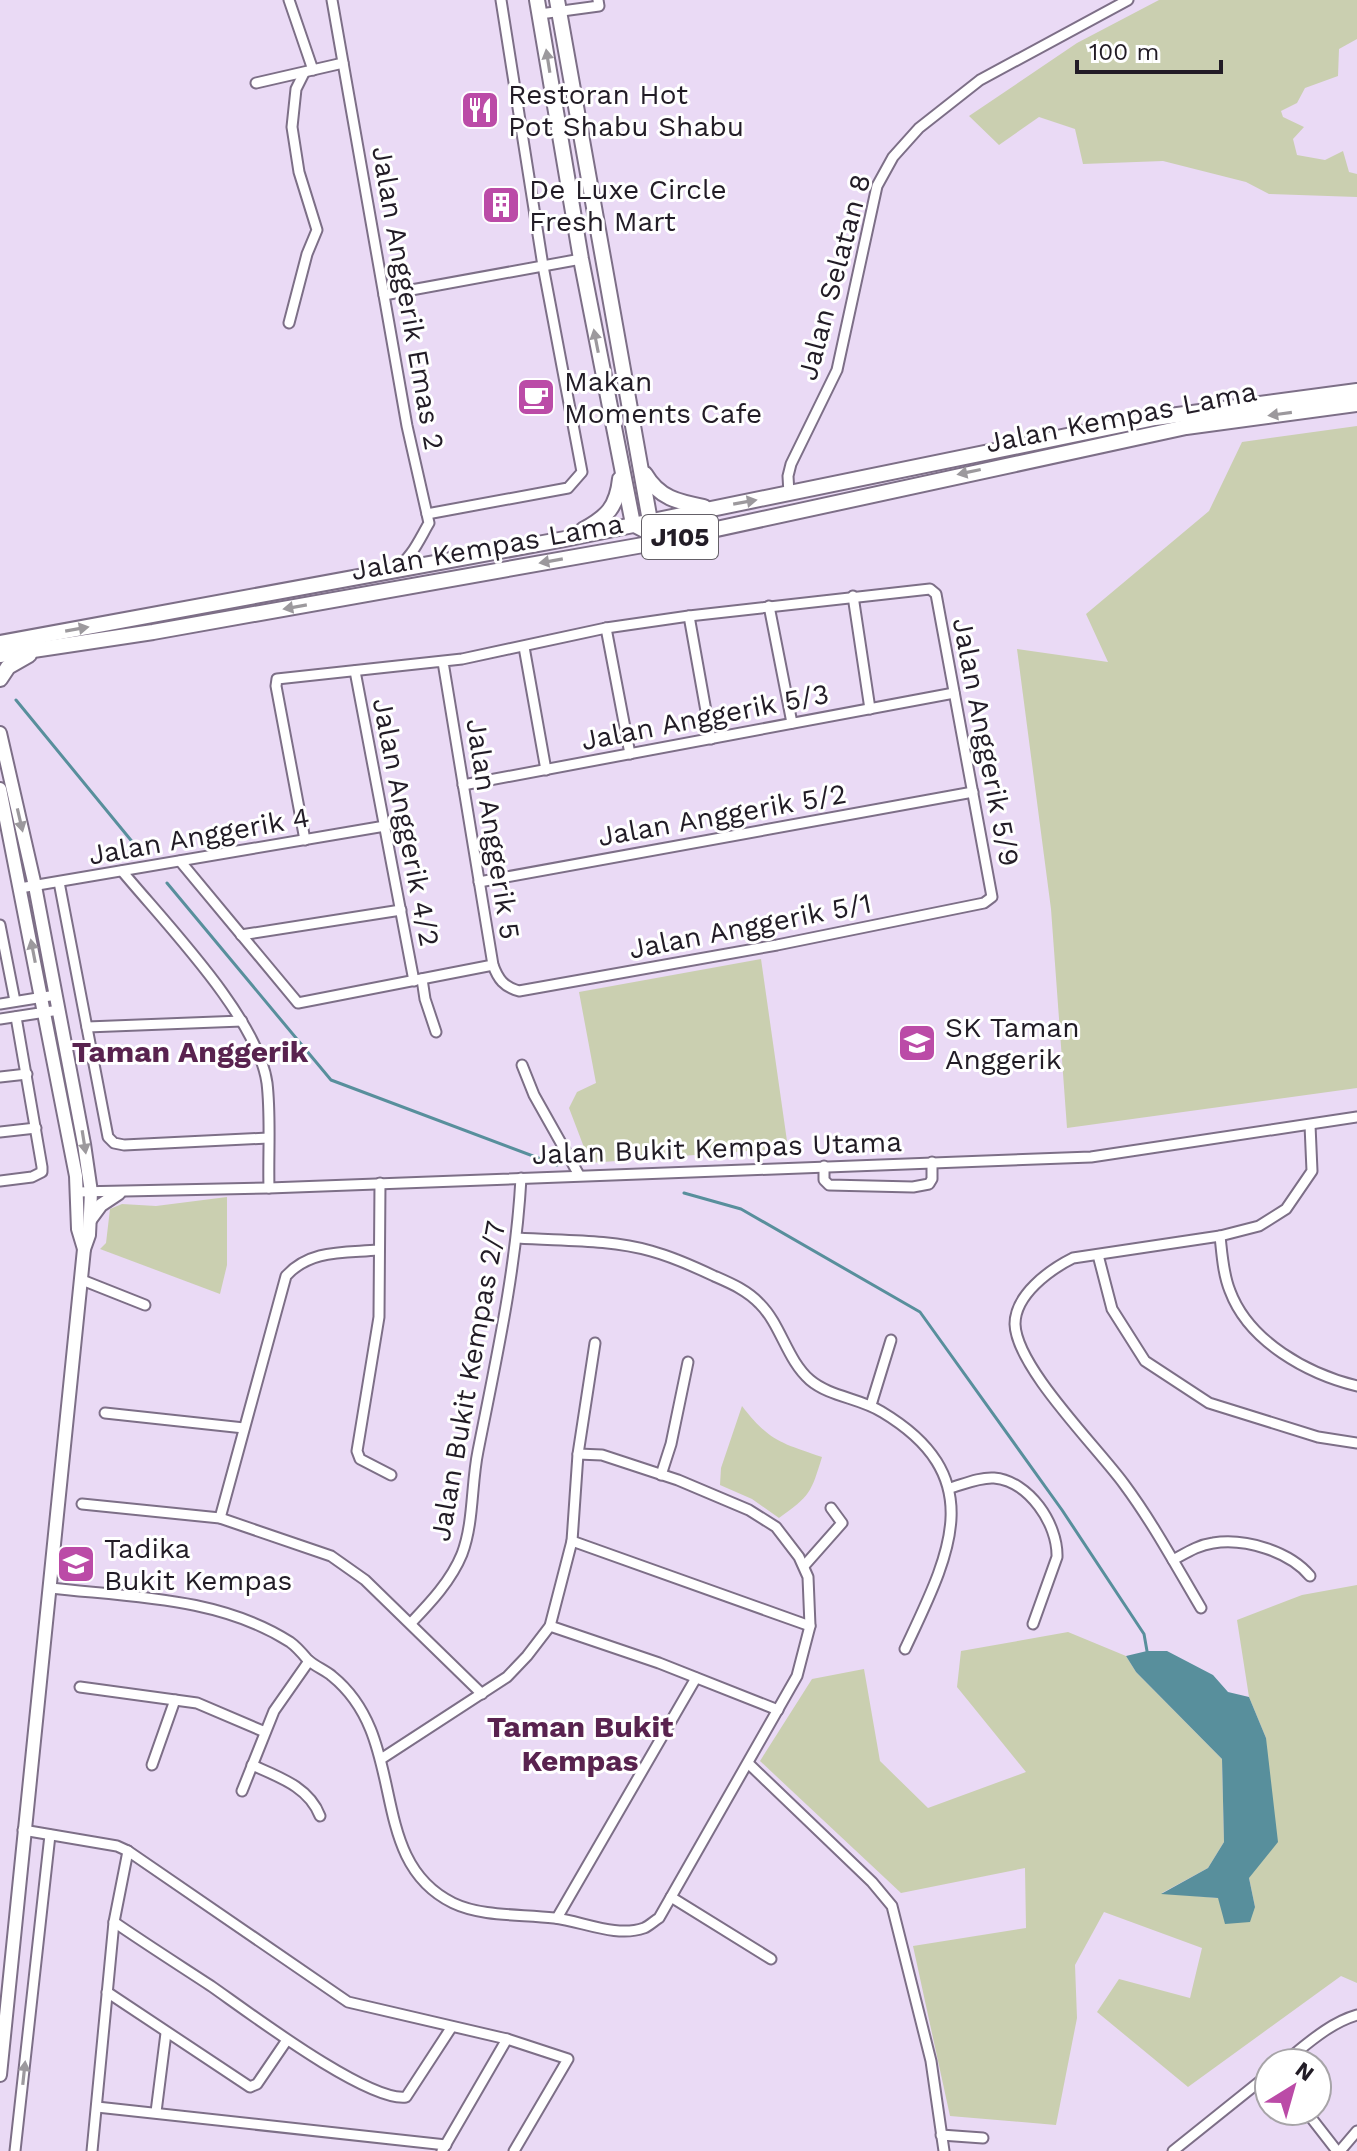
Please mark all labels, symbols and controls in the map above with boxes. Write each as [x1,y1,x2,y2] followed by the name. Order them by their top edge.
[1077,24,1221,74] scale bar
[1089,38,1159,66] text: 100 m
[541,48,554,73] one-way arrow
[508,78,744,143] place label: Restoran Hot Pot Shabu Shabu
[459,89,501,131] restaurant icon: Restoran Hot Pot Shabu Shabu
[365,144,451,452] street label: Jalan Anggerik Emas 2
[791,170,877,384] street label: Jalan Selatan 8
[529,173,727,238] place label: De Luxe Circle Fresh Mart
[480,184,522,226] building icon: De Luxe Circle Fresh Mart
[590,328,602,353] one-way arrow
[564,365,762,430] place label: Makan Moments Cafe
[983,375,1259,459] street label: Jalan Kempas Lama
[515,376,557,418] cafe icon: Makan Moments Cafe
[1267,408,1292,421] one-way arrow
[957,466,982,479] one-way arrow
[733,496,758,508] one-way arrow
[349,507,626,587] street label: Jalan Kempas Lama
[642,515,718,559] road number: J105
[538,556,563,568] one-way arrow
[282,602,307,614] one-way arrow
[946,615,1026,869] street label: Jalan Anggerik 5/9
[65,623,90,635] one-way arrow
[578,677,832,757] street label: Jalan Anggerik 5/3
[366,695,446,949] street label: Jalan Anggerik 4/2
[459,716,527,942] street label: Jalan Anggerik 5
[595,777,849,853] street label: Jalan Anggerik 5/2
[86,800,312,872] street label: Jalan Anggerik 4
[14,808,27,833] one-way arrow
[626,886,874,966] street label: Jalan Anggerik 5/1
[26,938,38,963] one-way arrow
[945,1011,1080,1076] place label: SK Taman Anggerik
[896,1022,938,1064] school or university icon: SK Taman Anggerik
[72,1034,309,1069] district label: Taman Anggerik
[531,1125,903,1171] street label: Jalan Bukit Kempas Utama
[78,1130,90,1155] one-way arrow
[424,1218,512,1544] street label: Jalan Bukit Kempas 2/7
[104,1532,292,1597] place label: Tadika Bukit Kempas
[55,1543,97,1585] school or university icon: Tadika Bukit Kempas
[487,1709,673,1778] district label: Taman Bukit Kempas
[1253,2047,1333,2127] north arrow
[1291,2057,1319,2086] text: N
[17,2061,30,2086] one-way arrow

